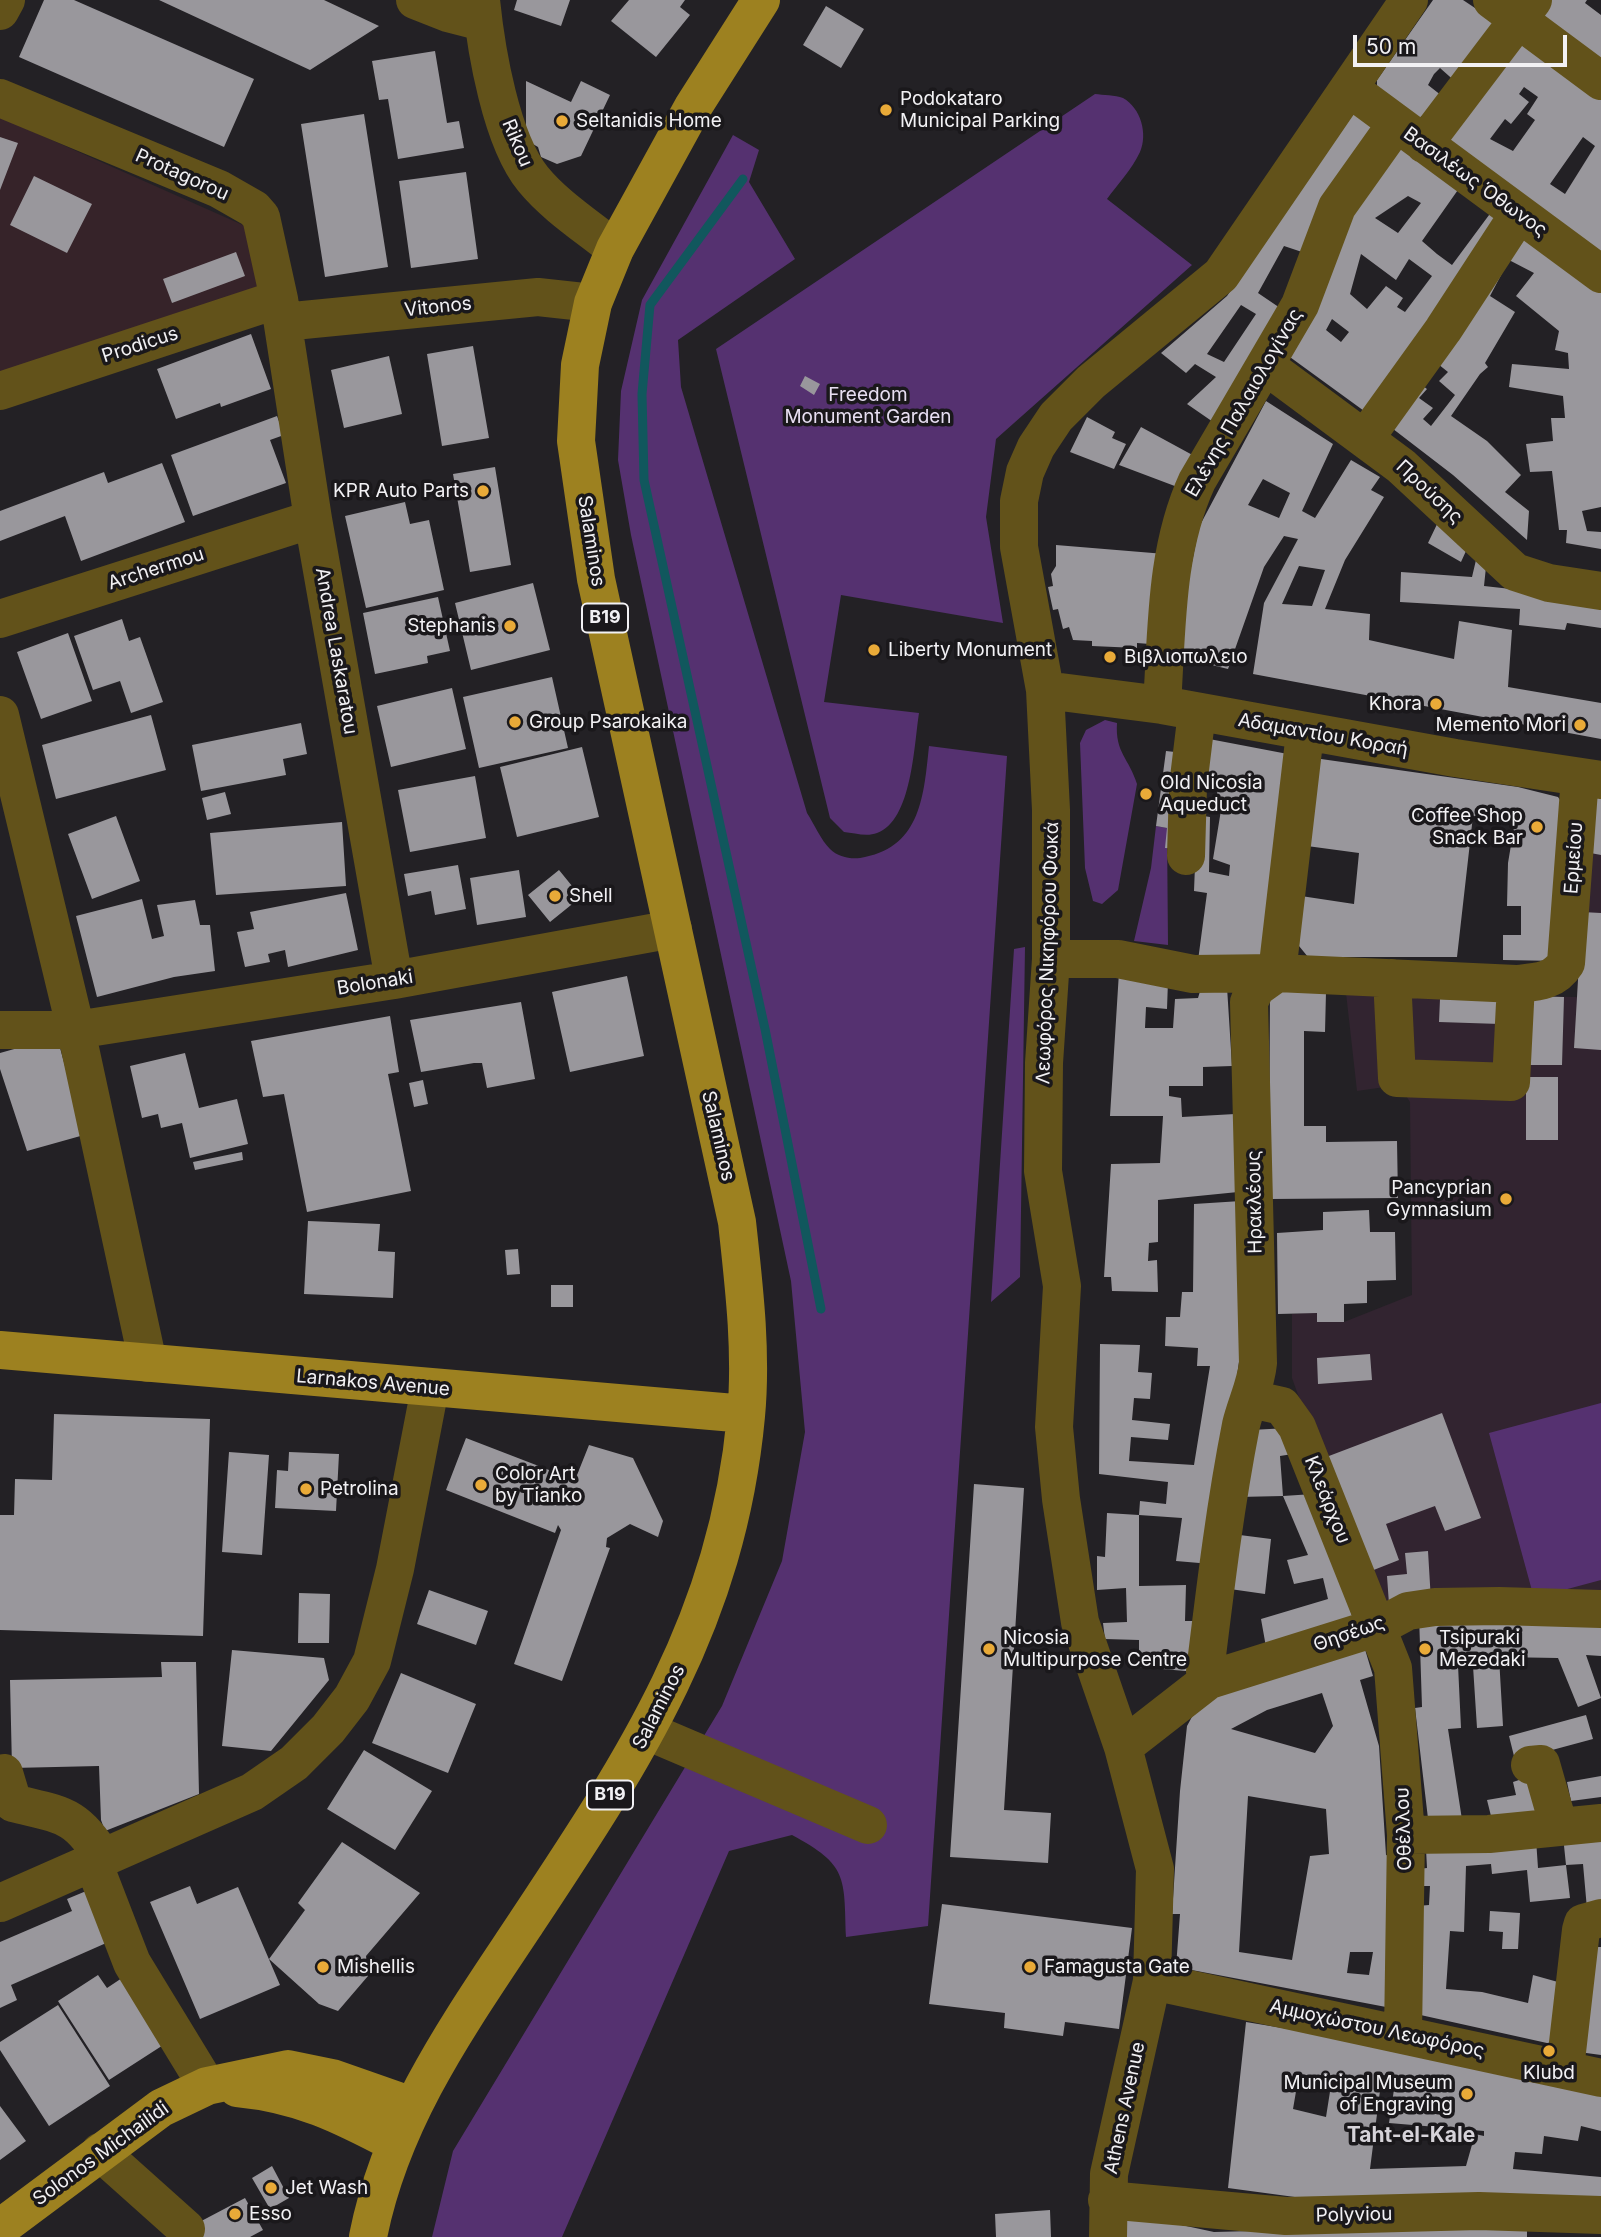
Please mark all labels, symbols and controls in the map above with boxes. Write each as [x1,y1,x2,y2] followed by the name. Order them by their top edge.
[1356,21,1570,65] scale bar
[1366,34,1416,59] text: 50 m
[900,88,1060,132] place label: Podokataro Municipal Parking
[878,102,894,118] marker: Podokataro Municipal Parking
[576,110,722,132] place label: Seltanidis Home
[554,113,570,129] marker: Seltanidis Home
[497,116,537,170] street label: Rikou
[1399,122,1551,242] street label: Βασιλέως Όθωνος
[132,144,232,206] street label: Protagorou
[403,292,473,322] street label: Vitonos
[1181,305,1307,501] street label: Ελένης Παλαιολογίνας
[99,322,181,368] street label: Prodicus
[784,384,952,428] park label: Freedom Monument Garden
[1391,456,1467,528] street label: Προύσης
[333,480,469,502] place label: KPR Auto Parts
[475,483,491,499] marker: KPR Auto Parts
[573,494,609,588] street label: Salaminos
[105,543,207,595] street label: Archermou
[310,566,362,736] street label: Andrea Laskaratou
[582,604,628,632] road number: B19
[407,615,496,637] place label: Stephanis
[502,618,518,634] marker: Stephanis
[888,639,1052,661] place label: Liberty Monument
[866,642,882,658] marker: Liberty Monument
[1124,646,1248,668] place label: Βιβλιοπωλειο
[1102,649,1118,665] marker: Βιβλιοπωλειο
[1369,693,1422,715] place label: Khora
[1428,696,1444,712] marker: Khora
[1236,709,1410,761] street label: Αδαμαντίου Κοραή
[529,711,687,733] place label: Group Psarokaika
[507,714,523,730] marker: Group Psarokaika
[1435,714,1566,736] place label: Memento Mori
[1572,717,1588,733] marker: Memento Mori
[1160,772,1263,816] place label: Old Nicosia Aqueduct
[1138,786,1154,802] marker: Old Nicosia Aqueduct
[1411,805,1523,849] place label: Coffee Shop Snack Bar
[1529,819,1545,835] marker: Coffee Shop Snack Bar
[1032,821,1064,1085] street label: Λεωφόρος Νικηφόρου Φωκά
[1560,821,1588,895] street label: Ερμείου
[569,885,613,907] place label: Shell
[547,888,563,904] marker: Shell
[335,966,415,1000] street label: Bolonaki
[697,1089,739,1183] street label: Salaminos
[1243,1150,1267,1254] street label: Ηρακλέους
[1386,1177,1492,1221] place label: Pancyprian Gymnasium
[1498,1191,1514,1207] marker: Pancyprian Gymnasium
[295,1365,451,1401] street label: Larnakos Avenue
[1299,1453,1355,1547] street label: Κλεάρχου
[495,1463,582,1507] place label: Color Art by Tianko
[473,1477,489,1493] marker: Color Art by Tianko
[320,1478,399,1500] place label: Petrolina
[298,1481,314,1497] marker: Petrolina
[1310,1611,1388,1657] street label: Θησέως
[1003,1627,1187,1671] place label: Nicosia Multipurpose Centre
[1439,1627,1526,1671] place label: Tsipuraki Mezedaki
[981,1641,997,1657] marker: Nicosia Multipurpose Centre
[1417,1641,1433,1657] marker: Tsipuraki Mezedaki
[628,1661,690,1753] street label: Salaminos
[587,1780,633,1810] road number: B19
[1391,1787,1417,1871] street label: Οθέλλου
[337,1956,415,1978] place label: Mishellis
[1044,1956,1190,1978] place label: Famagusta Gate
[315,1959,331,1975] marker: Mishellis
[1022,1959,1038,1975] marker: Famagusta Gate
[1268,1995,1486,2063] street label: Αμμοχώστου Λεωφόρος
[1100,2040,1150,2176] street label: Athens Avenue
[1541,2043,1557,2059] marker: Klubd
[1523,2062,1575,2084] place label: Klubd
[1284,2072,1453,2116] place label: Municipal Museum of Engraving
[1459,2086,1475,2102] marker: Municipal Museum of Engraving
[29,2097,173,2211] street label: Solonos Michailidi
[1347,2123,1475,2149] district label: Taht-el-Kale
[285,2177,368,2199] place label: Jet Wash
[263,2180,279,2196] marker: Jet Wash
[249,2203,292,2225] place label: Esso
[1315,2203,1393,2227] street label: Polyviou
[227,2206,243,2222] marker: Esso

